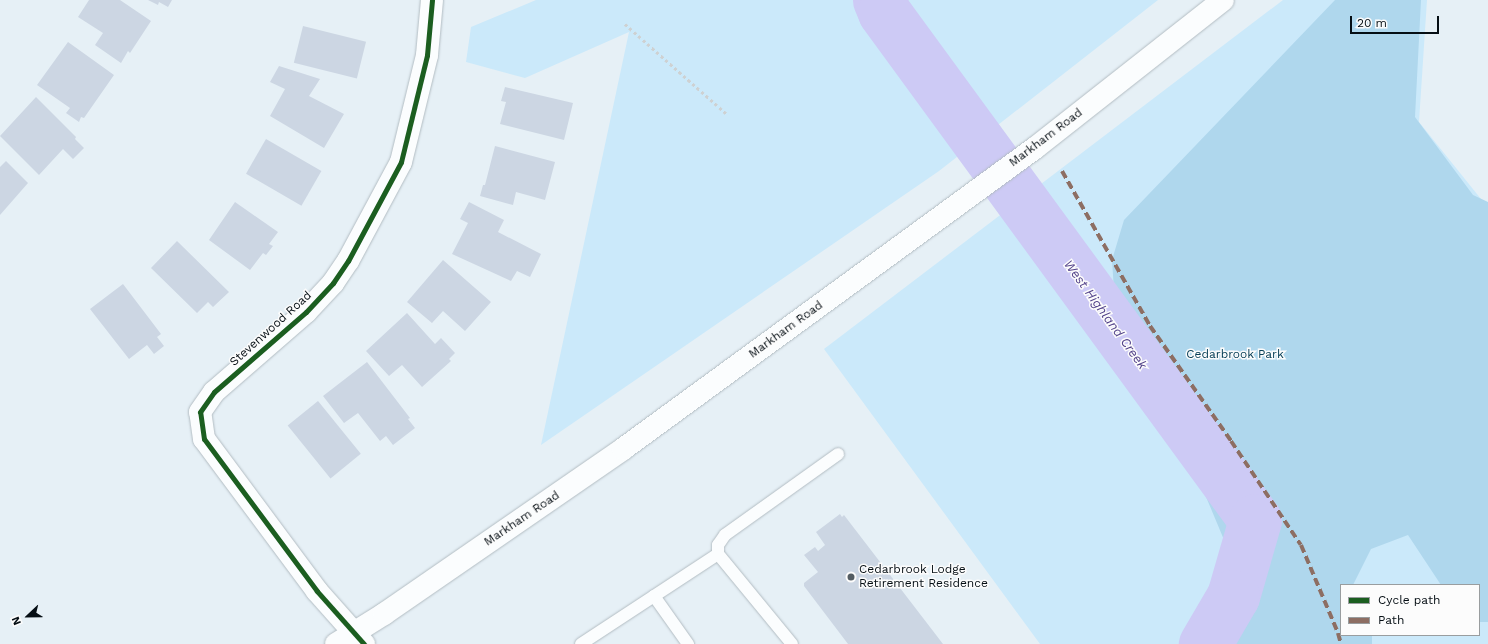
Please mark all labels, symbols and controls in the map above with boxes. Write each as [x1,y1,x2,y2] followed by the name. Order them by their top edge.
[1352,8,1441,34] scale bar
[1357,16,1387,30] text: 20 m
[1007,106,1085,170] street label: Markham Road
[1060,257,1150,373] water label: West Highland Creek
[227,288,315,370] street label: Stevenwood Road
[746,298,826,362] street label: Markham Road
[1186,348,1284,362] park label: Cedarbrook Park
[482,489,562,549] street label: Markham Road
[859,563,988,591] place label: Cedarbrook Lodge Retirement Residence
[846,572,856,582] marker: Cedarbrook Lodge Retirement Residence
[1340,584,1480,636] legend
[1378,593,1440,607] text: Cycle path
[8,596,48,636] north arrow
[1378,613,1404,627] text: Path
[9,614,24,627] text: N

